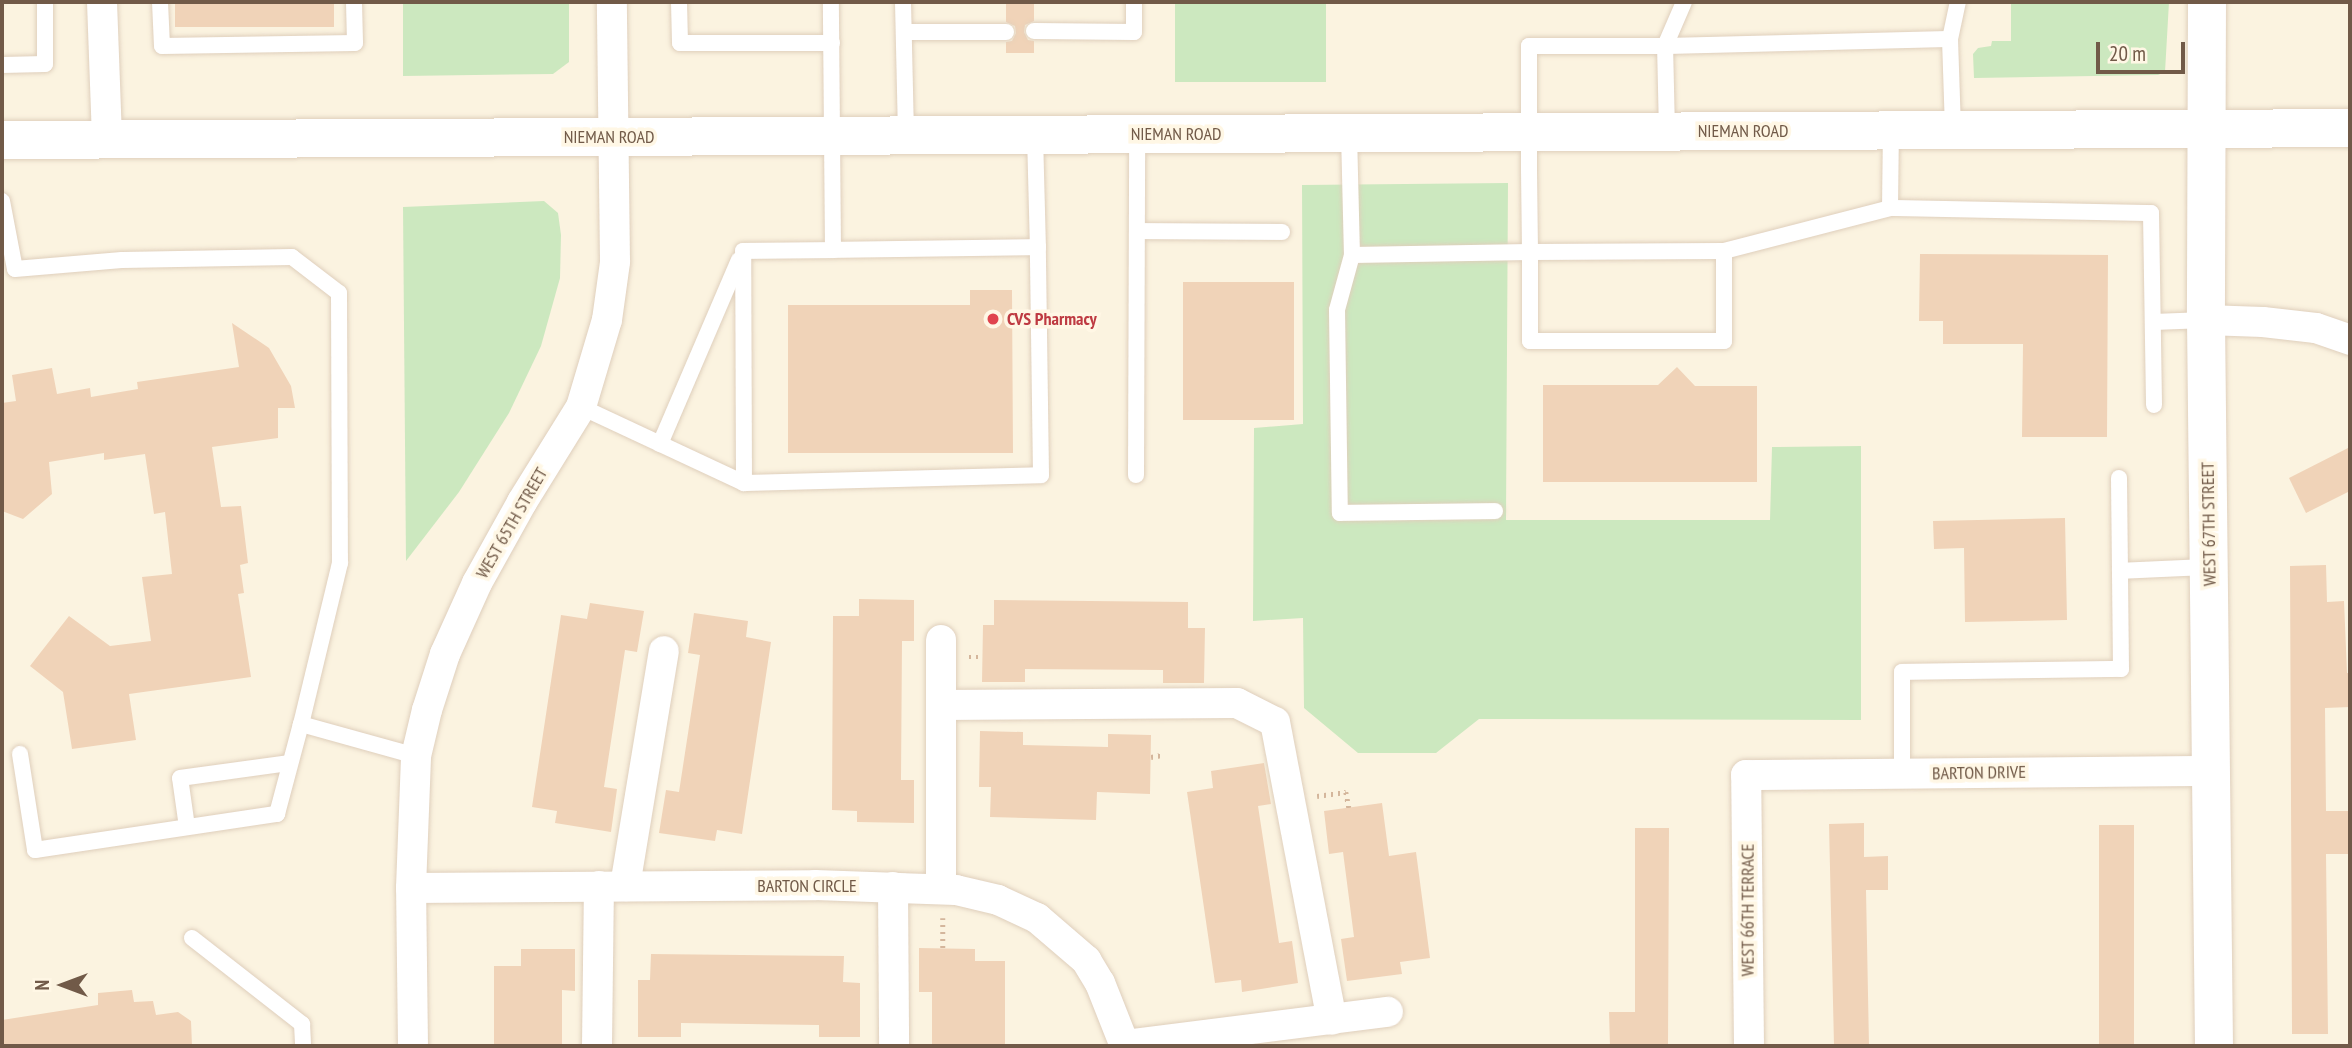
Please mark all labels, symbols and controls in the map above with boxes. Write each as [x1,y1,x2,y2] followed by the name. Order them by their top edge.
[2100,28,2189,72] scale bar
[2109,40,2146,67] text: 20 m
[1698,120,1788,142] street label: NIEMAN ROAD
[1131,123,1221,145] street label: NIEMAN ROAD
[564,126,654,148] street label: NIEMAN ROAD
[1007,308,1097,330] place label: CVS Pharmacy
[985,311,1001,327] marker: CVS Pharmacy
[2197,461,2221,587] street label: WEST 67TH STREET
[471,463,553,583] street label: WEST 65TH STREET
[1932,761,2026,785] street label: BARTON DRIVE
[1737,843,1759,977] street label: WEST 66TH TERRACE
[757,875,857,897] street label: BARTON CIRCLE
[28,950,98,1020] north arrow
[30,980,54,990] text: N

